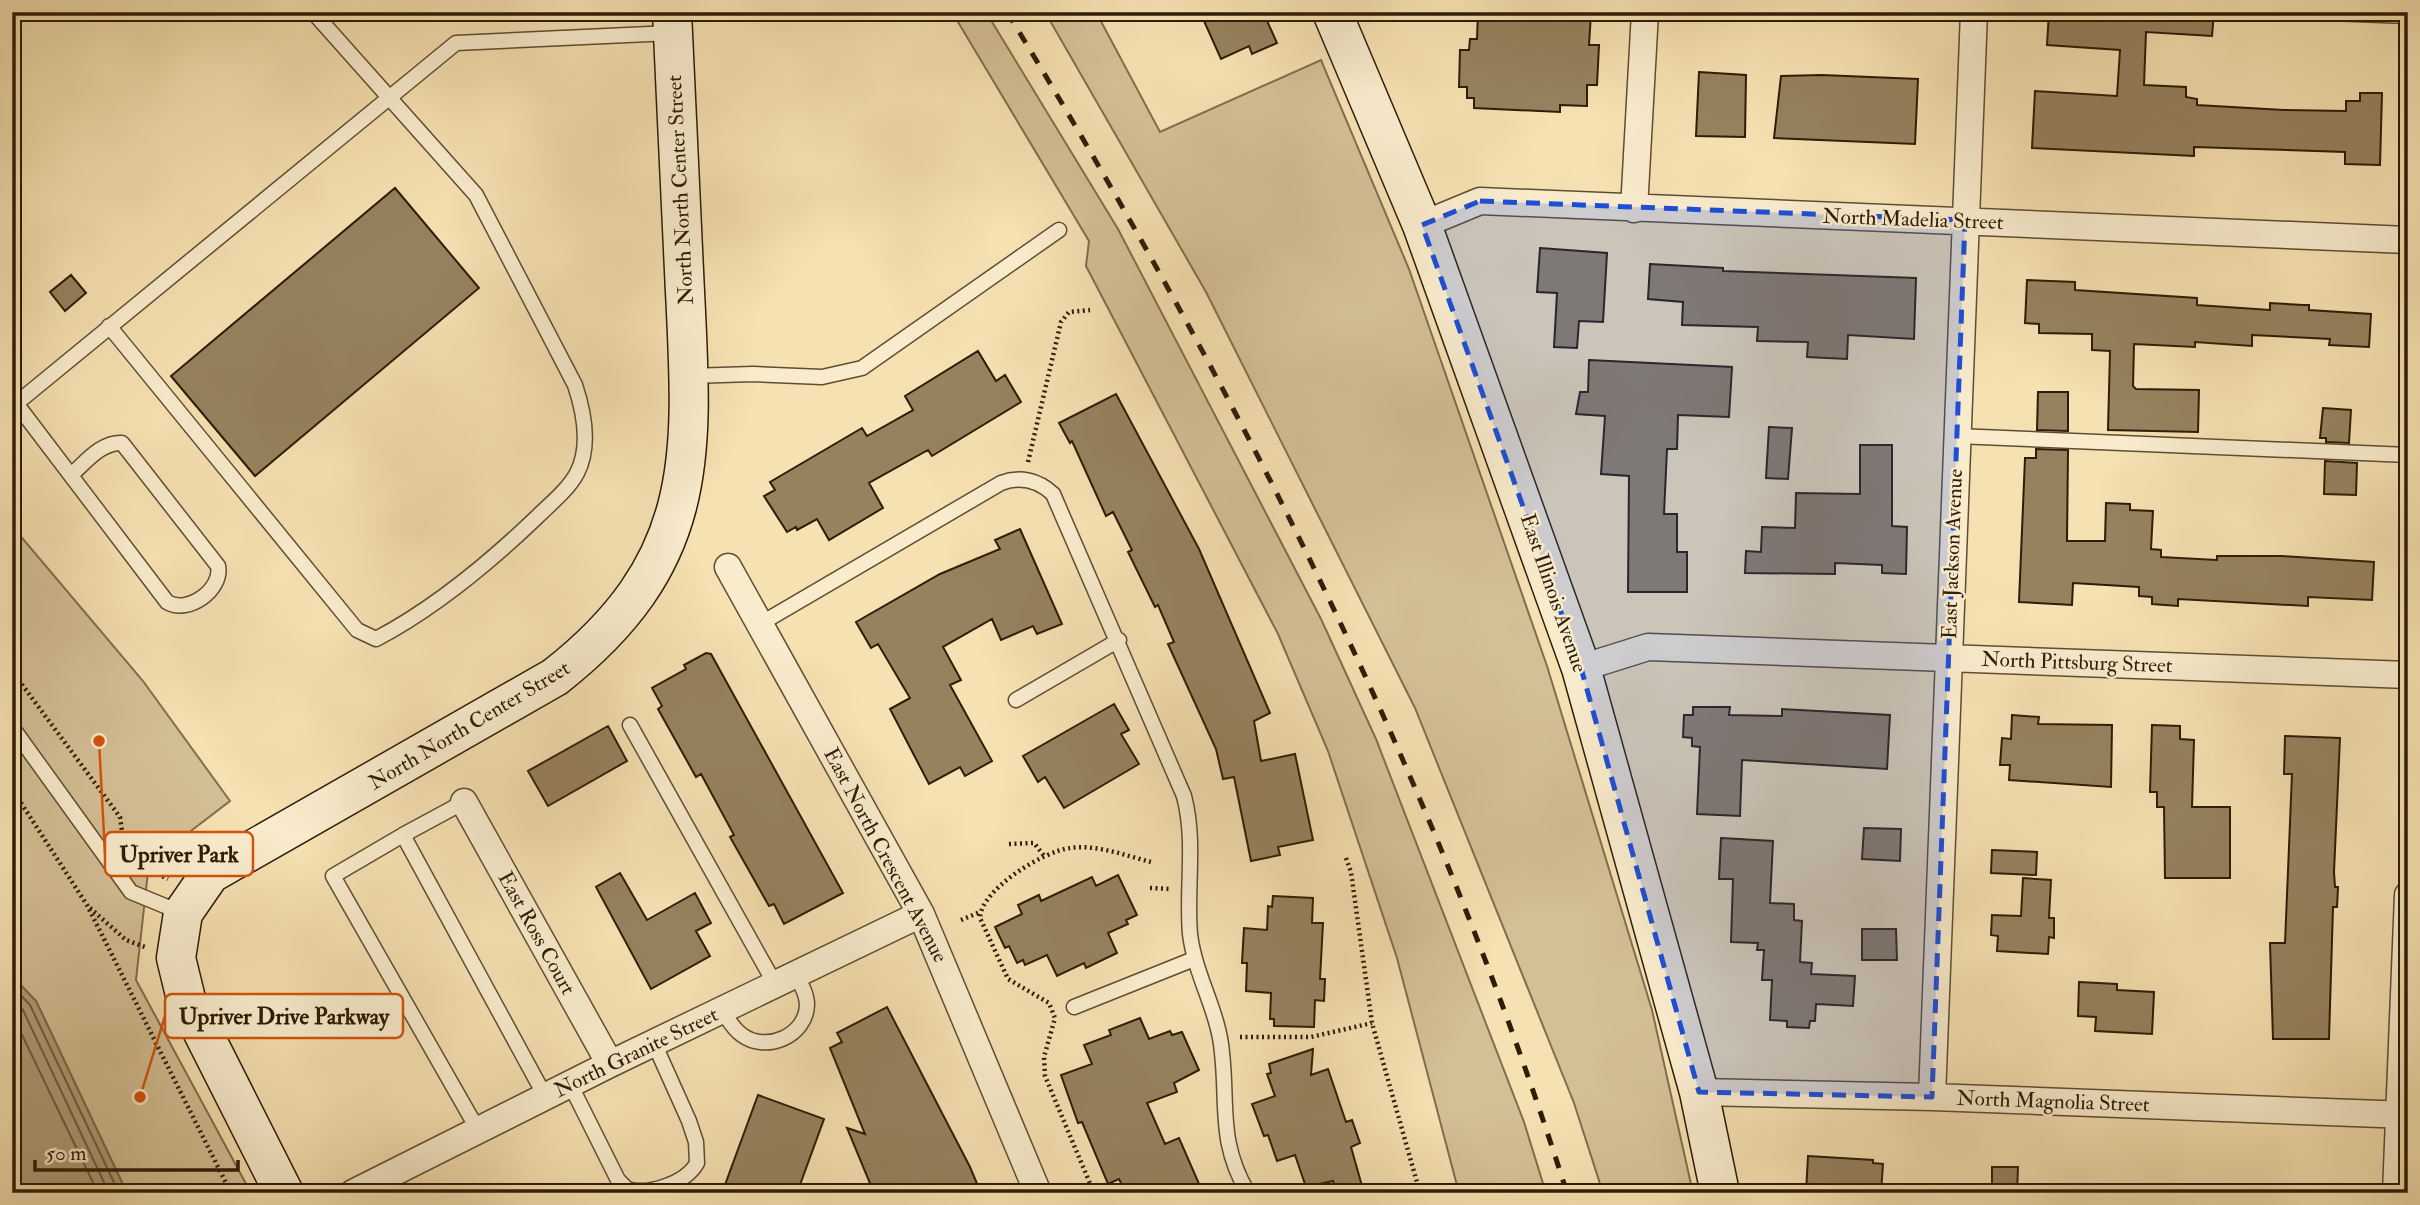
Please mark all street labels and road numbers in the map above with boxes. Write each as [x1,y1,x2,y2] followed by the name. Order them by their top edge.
[661,74,700,306] street label: North North Center Street
[1822,203,2004,236] street label: North Madelia Street
[1936,468,1969,640] street label: East Jackson Avenue
[1514,510,1593,676] street label: East Illinois Avenue
[1981,646,2173,679] street label: North Pittsburg Street
[364,654,575,796] street label: North North Center Street
[817,743,954,968] street label: East North Crescent Avenue
[492,867,582,1000] street label: East Ross Court
[550,1001,723,1104] street label: North Granite Street
[1956,1085,2150,1118] street label: North Magnolia Street

